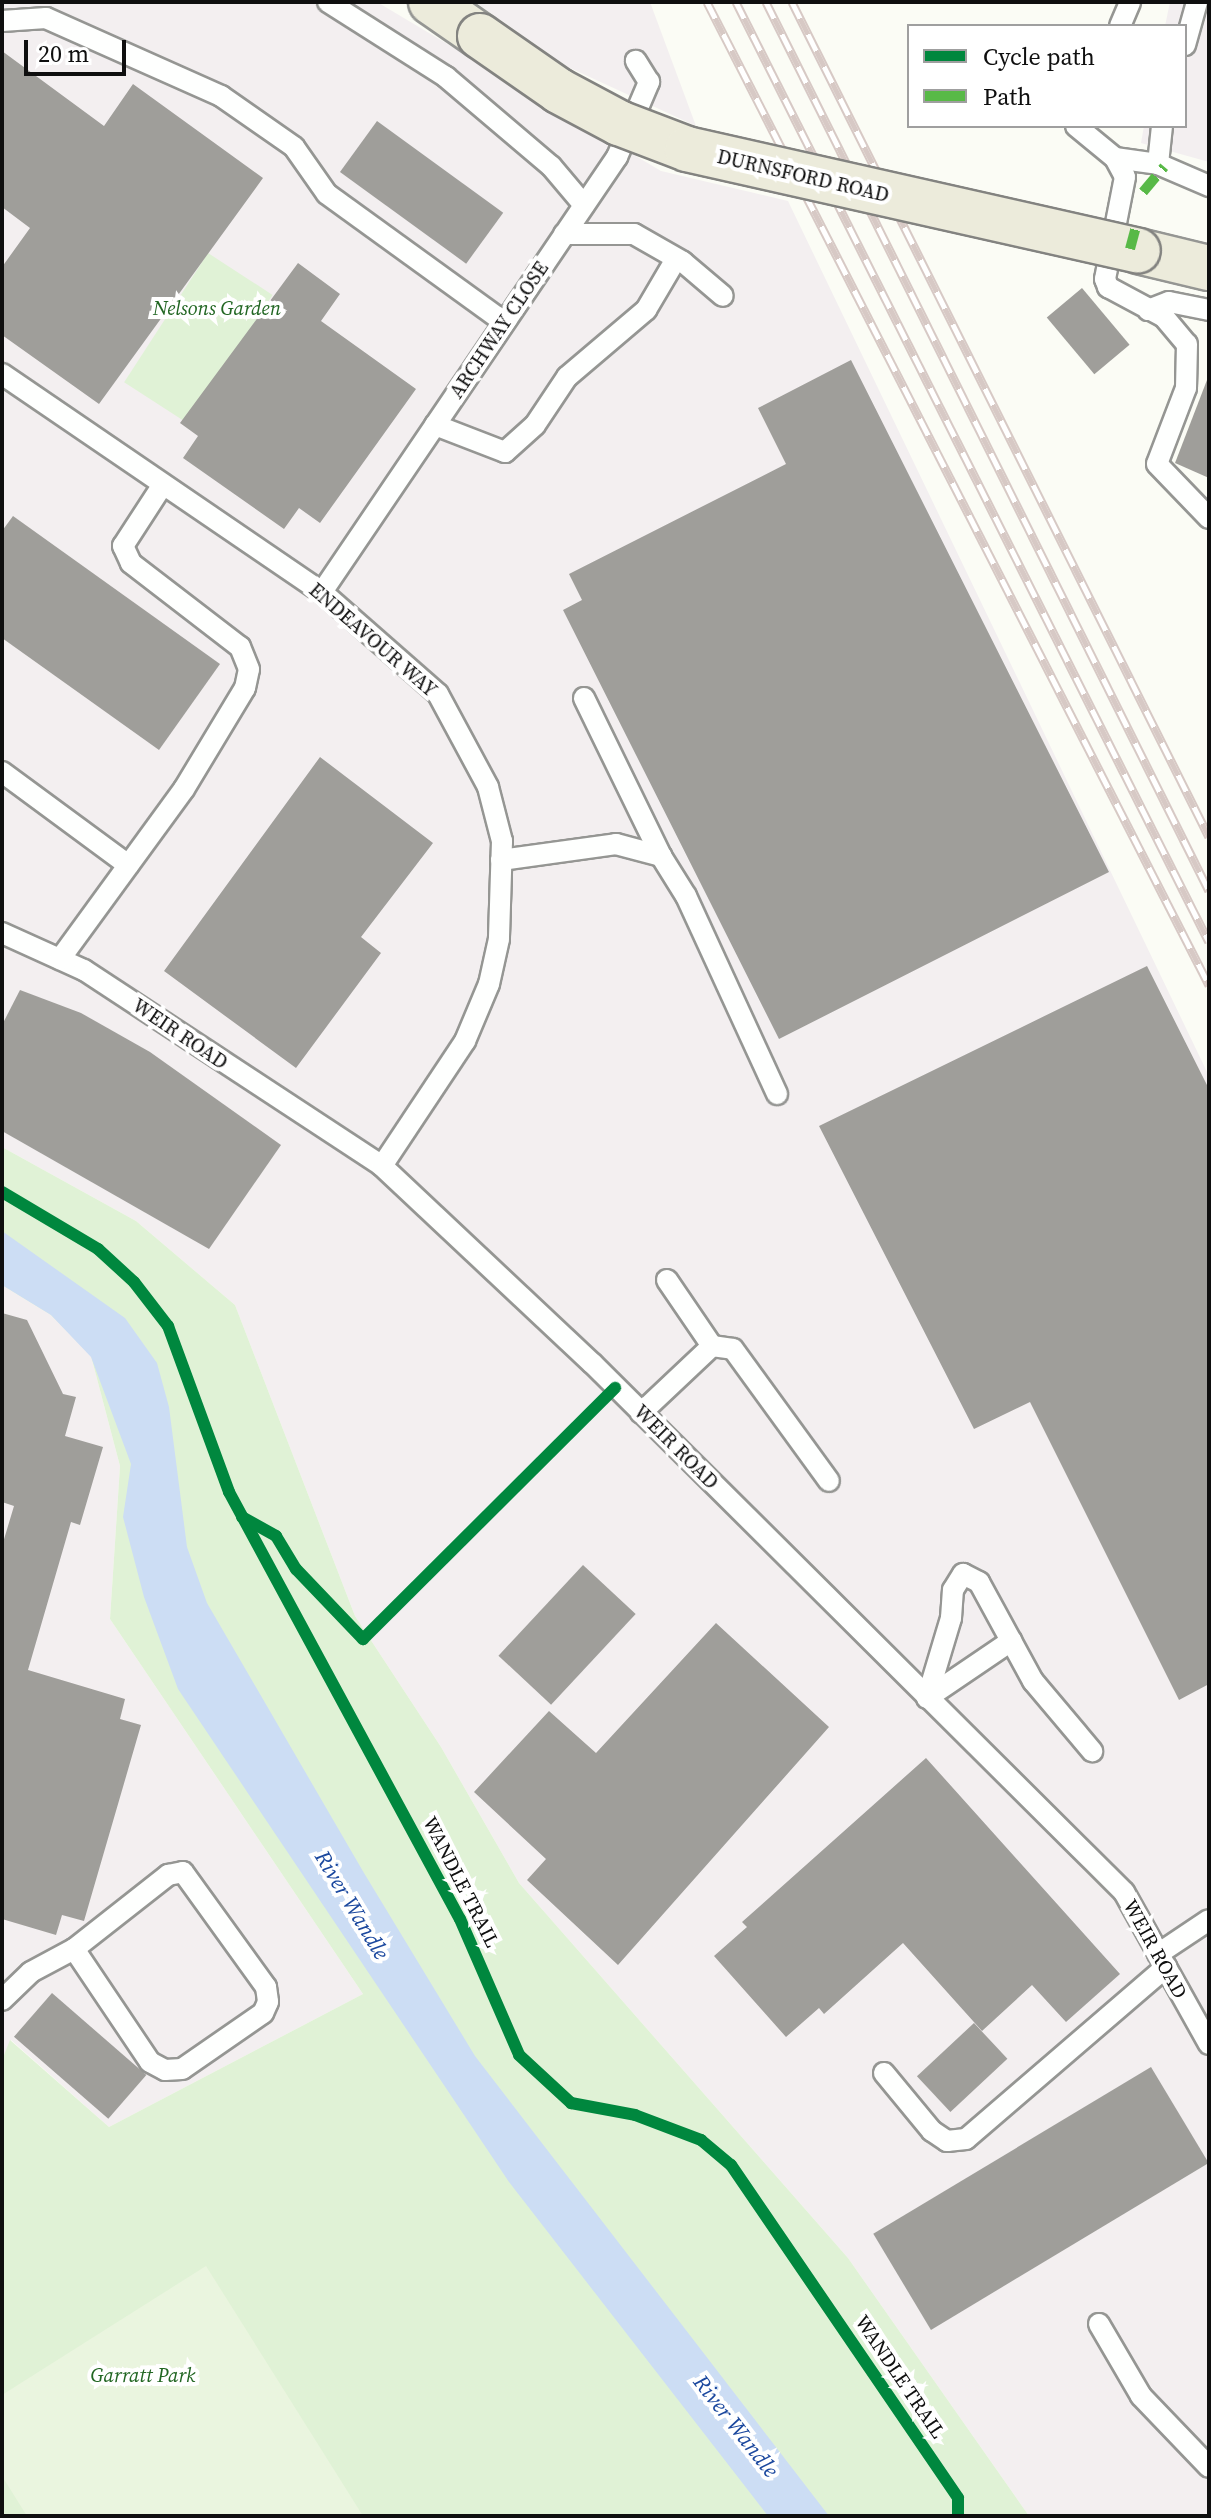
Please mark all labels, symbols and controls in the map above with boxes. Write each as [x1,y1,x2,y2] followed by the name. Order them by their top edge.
[28,24,130,74] scale bar
[907,24,1187,128] legend
[38,37,89,70] text: 20 m
[983,40,1095,73] text: Cycle path
[983,80,1032,113] text: Path
[715,145,891,207] street label: DURNSFORD ROAD
[444,257,554,403] street label: ARCHWAY CLOSE
[153,296,281,320] park label: Nelsons Garden
[304,578,442,702] street label: ENDEAVOUR WAY
[128,993,232,1075] street label: WEIR ROAD
[629,1400,723,1494] street label: WEIR ROAD
[418,1812,504,1952] street label: WANDLE TRAIL
[309,1846,395,1964] water label: River Wandle
[1118,1895,1192,2003] street label: WEIR ROAD
[850,2311,950,2443] street label: WANDLE TRAIL
[90,2363,196,2387] park label: Garratt Park
[688,2370,784,2482] water label: River Wandle

